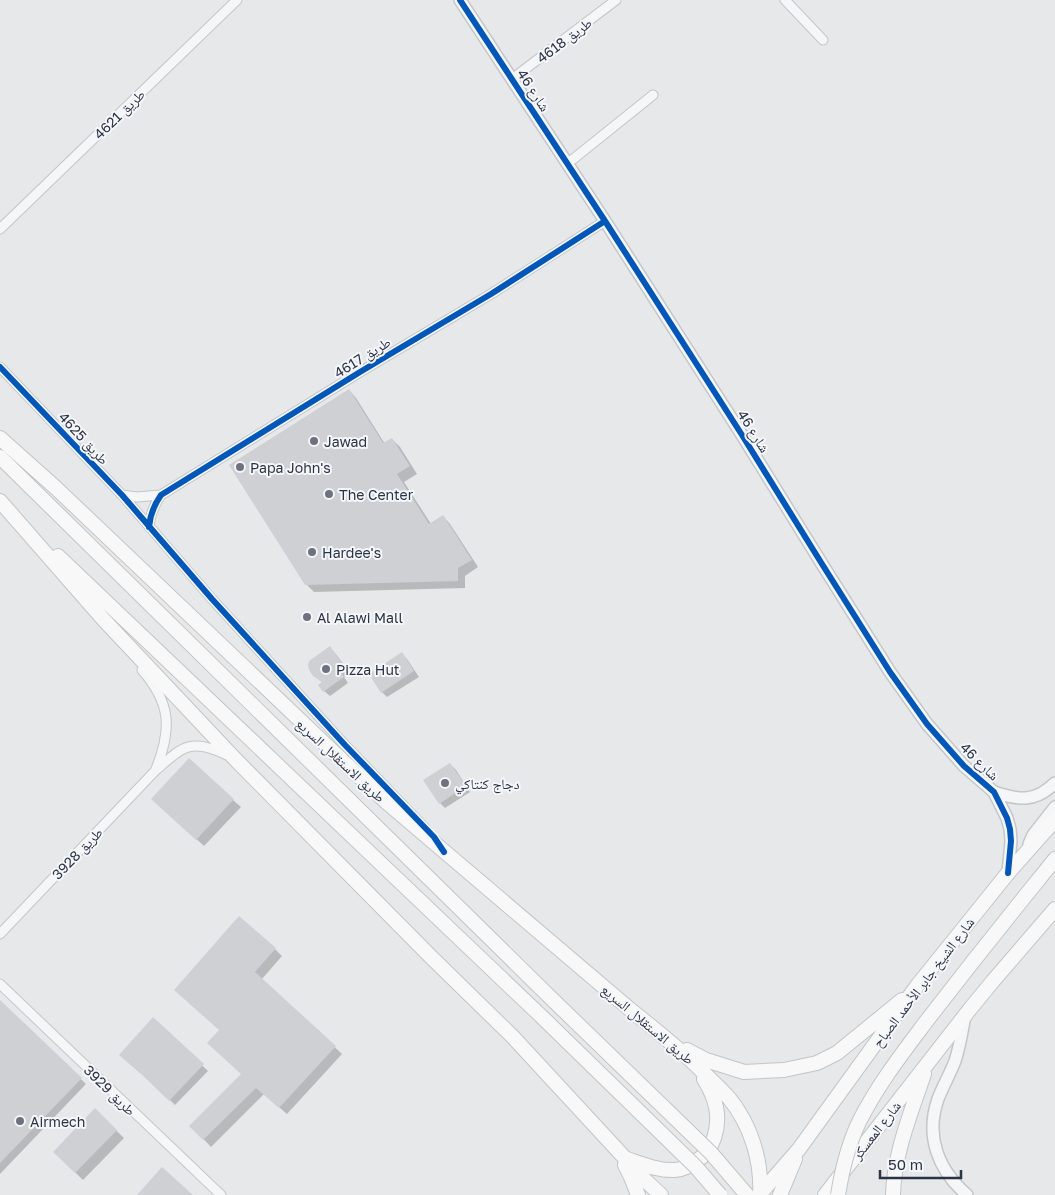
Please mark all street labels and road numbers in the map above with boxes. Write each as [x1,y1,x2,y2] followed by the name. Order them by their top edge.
[533,14,596,68] street label: طريق 4618
[512,66,554,115] street label: شارع 46
[90,86,149,144] street label: طريق 4621
[331,333,394,383] street label: طريق 4617
[733,407,774,457] street label: شارع 46
[54,408,113,469] street label: طريق 4625
[292,714,389,807] street label: طريق الاستقلال السريع
[956,739,1003,785] street label: شارع 46
[48,824,107,884] street label: طريق 3928
[869,914,979,1051] street label: شارع الشيخ جابر الأحمد الصباح
[597,980,698,1069] street label: طريق الاستقلال السريع
[79,1061,139,1120] street label: طريق 3929
[847,1097,906,1165] street label: شارع المعسكر

